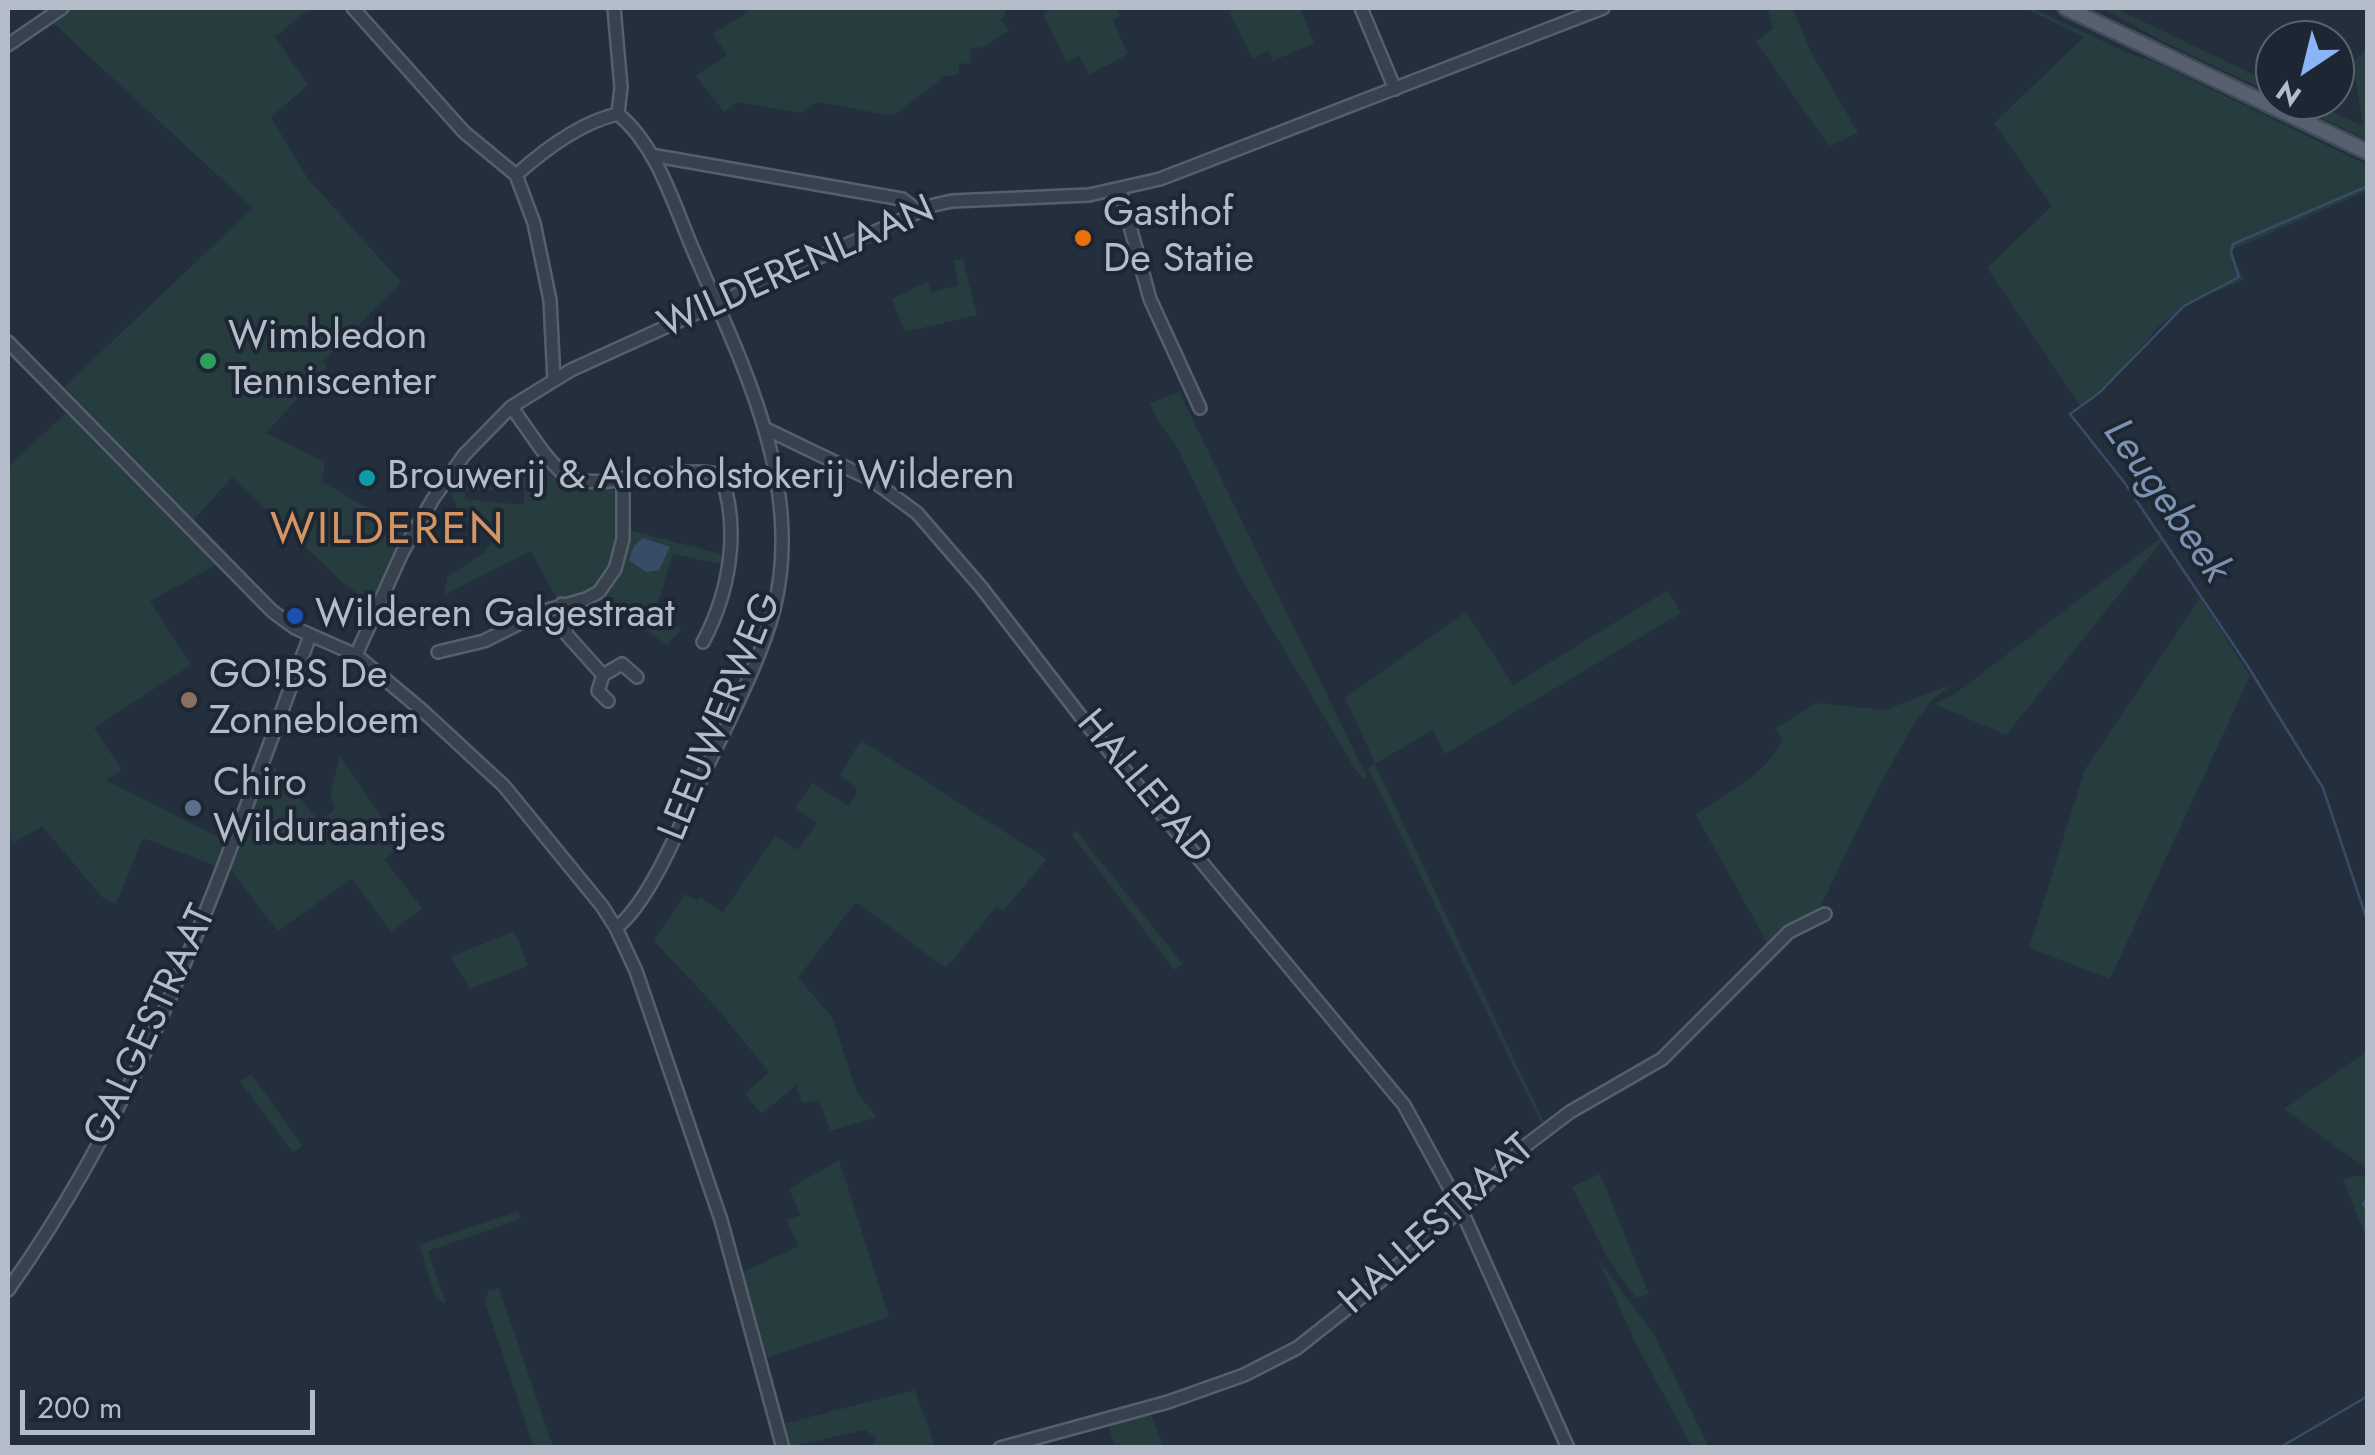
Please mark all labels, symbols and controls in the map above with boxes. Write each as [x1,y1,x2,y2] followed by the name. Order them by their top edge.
[2255,20,2355,120] north arrow
[2268,70,2310,117] text: N
[652,187,942,351] street label: WILDERENLAAN
[1103,191,1254,285] place label: Gasthof De Statie
[1072,227,1094,249] marker: Gasthof De Statie
[228,314,436,408] place label: Wimbledon Tenniscenter
[197,350,219,372] marker: Wimbledon Tenniscenter
[2090,410,2240,594] water label: Leugebeek
[387,454,1015,502] place label: Brouwerij & Alcoholstokerij Wilderen
[356,467,378,489] marker: Brouwerij & Alcoholstokerij Wilderen
[270,505,506,559] district label: WILDEREN
[650,586,794,848] street label: LEEUWERWEG
[315,592,675,640] place label: Wilderen Galgestraat
[284,605,306,627] marker: Wilderen Galgestraat
[209,653,420,747] place label: GO!BS De Zonnebloem
[178,689,200,711] marker: GO!BS De Zonnebloem
[1065,701,1221,875] street label: HALLEPAD
[213,761,446,855] place label: Chiro Wilduraantjes
[182,797,204,819] marker: Chiro Wilduraantjes
[76,899,228,1153] street label: GALGESTRAAT
[1331,1126,1545,1326] street label: HALLESTRAAT
[25,1370,320,1432] scale bar
[37,1386,122,1429] text: 200 m

